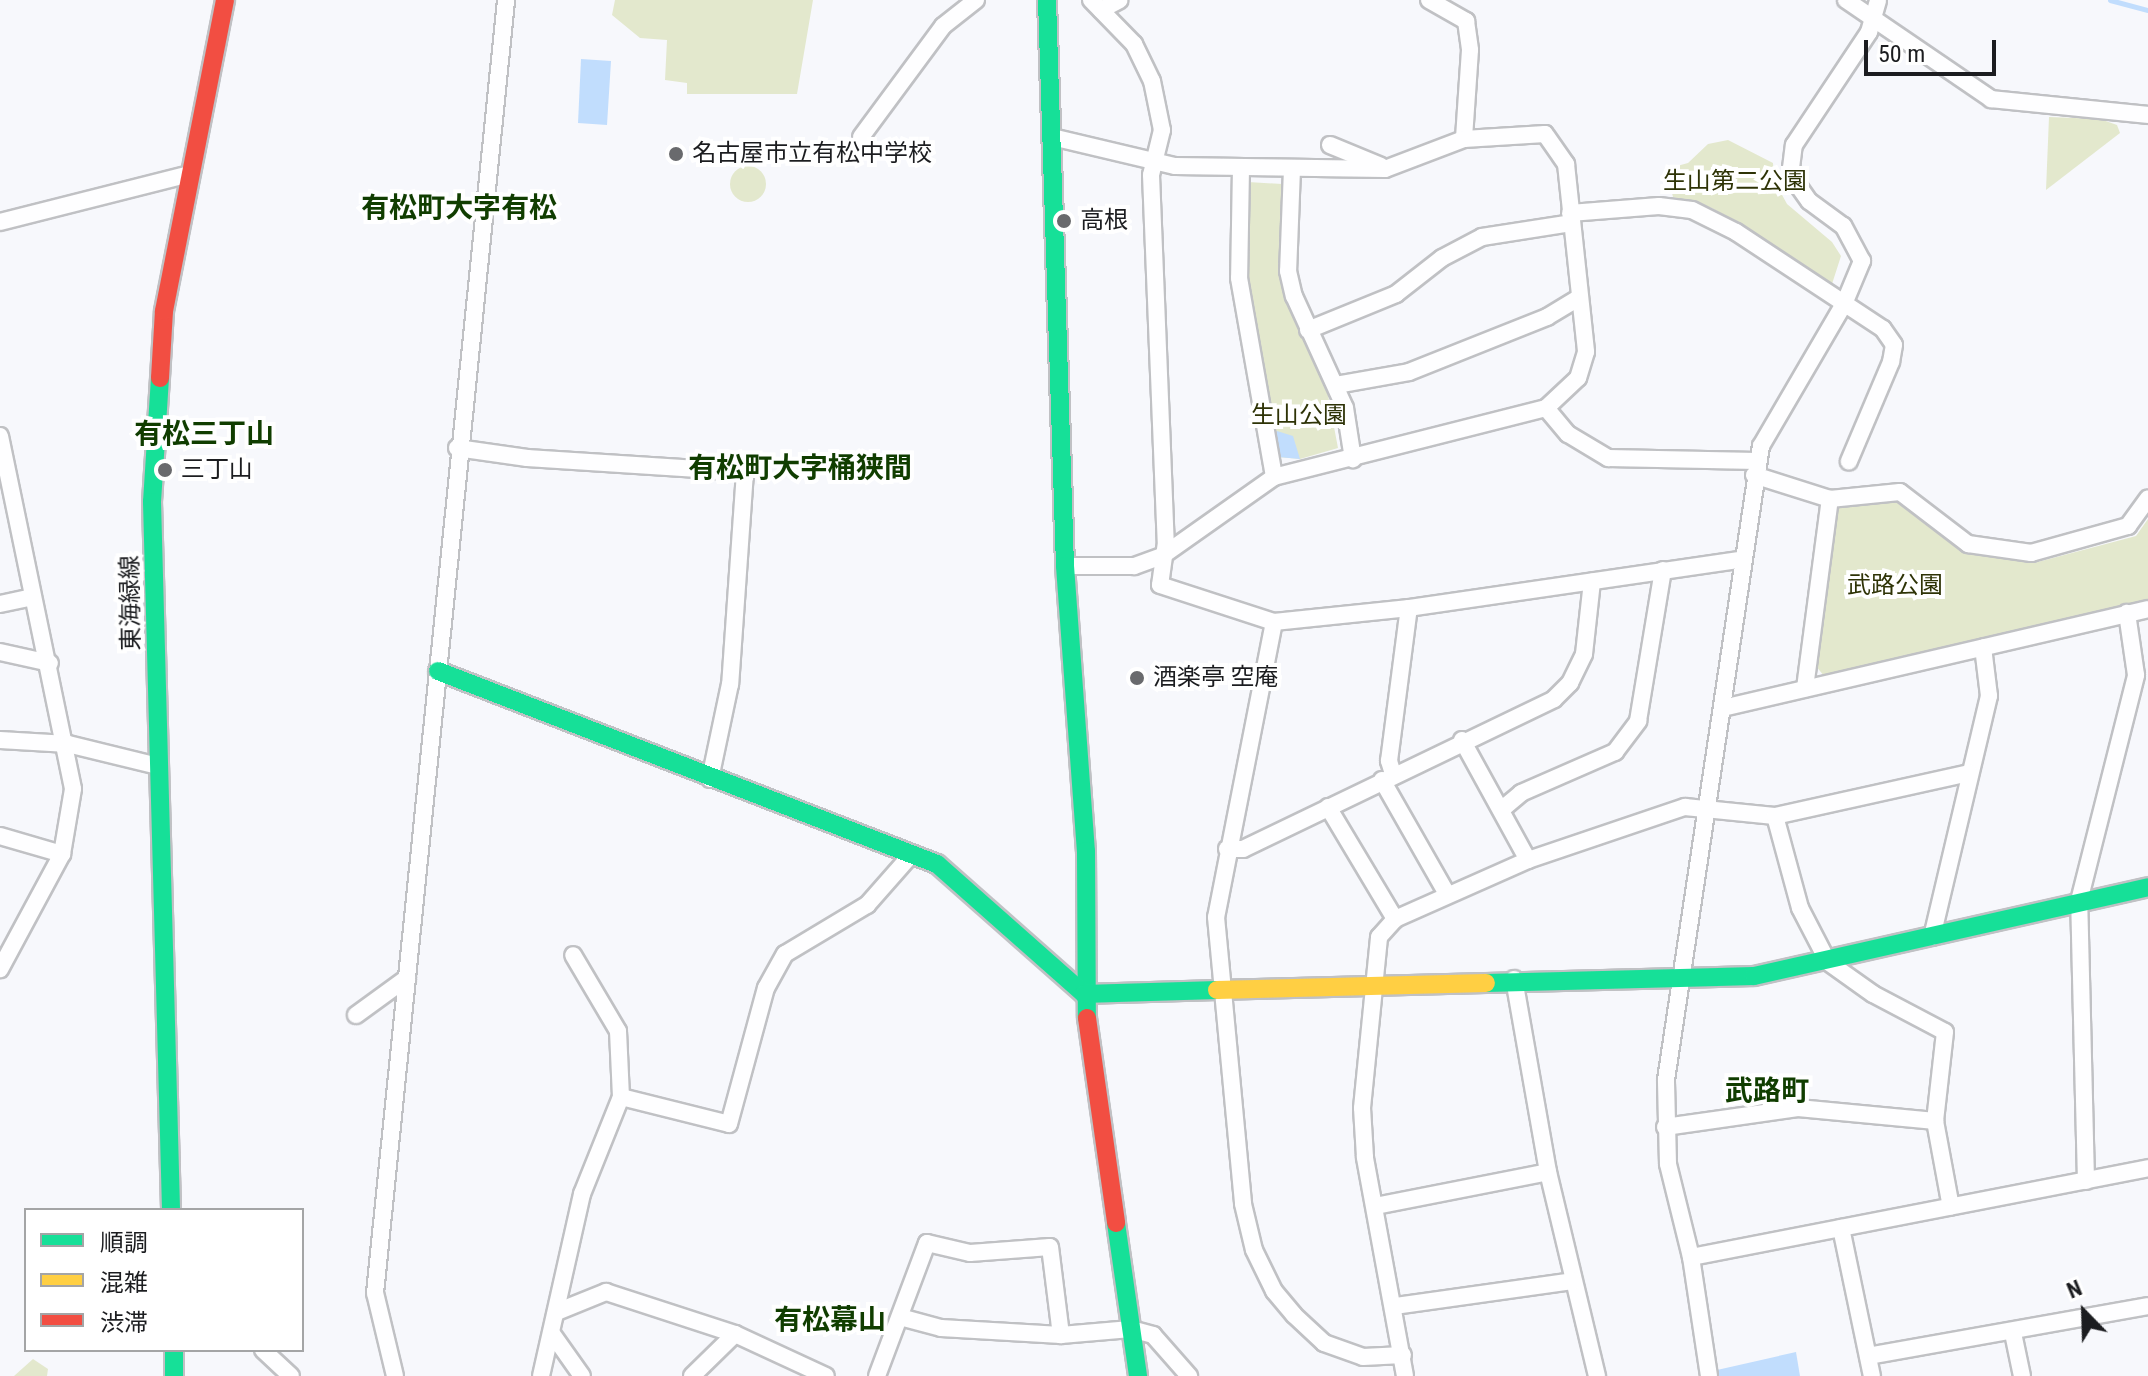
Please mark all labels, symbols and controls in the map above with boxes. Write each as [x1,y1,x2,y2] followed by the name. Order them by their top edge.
[1868,24,2000,74] scale bar
[1878,40,1925,68] text: 50 m
[692,140,932,168] place label: 名古屋市立有松中学校
[667,145,685,163] marker: 名古屋市立有松中学校
[1663,168,1807,196] park label: 生山第二公園
[361,191,557,225] district label: 有松町大字有松
[1080,207,1128,235] place label: 高根
[1055,212,1073,230] marker: 高根
[1251,402,1347,430] park label: 生山公園
[134,417,274,451] district label: 有松三丁山
[688,451,912,485] district label: 有松町大字桶狭間
[181,456,253,484] place label: 三丁山
[156,461,174,479] marker: 三丁山
[116,555,146,651] street label: 東海緑線
[1847,572,1943,600] park label: 武路公園
[1153,664,1279,692] place label: 酒楽亭 空庵
[1128,669,1146,687] marker: 酒楽亭 空庵
[1725,1074,1809,1108] district label: 武路町
[24,1208,304,1352] legend
[100,1229,148,1257] text: 順調
[100,1269,148,1297] text: 混雑
[2044,1272,2124,1352] north arrow
[2063,1275,2086,1304] text: N
[774,1303,886,1337] district label: 有松幕山
[100,1309,148,1337] text: 渋滞

